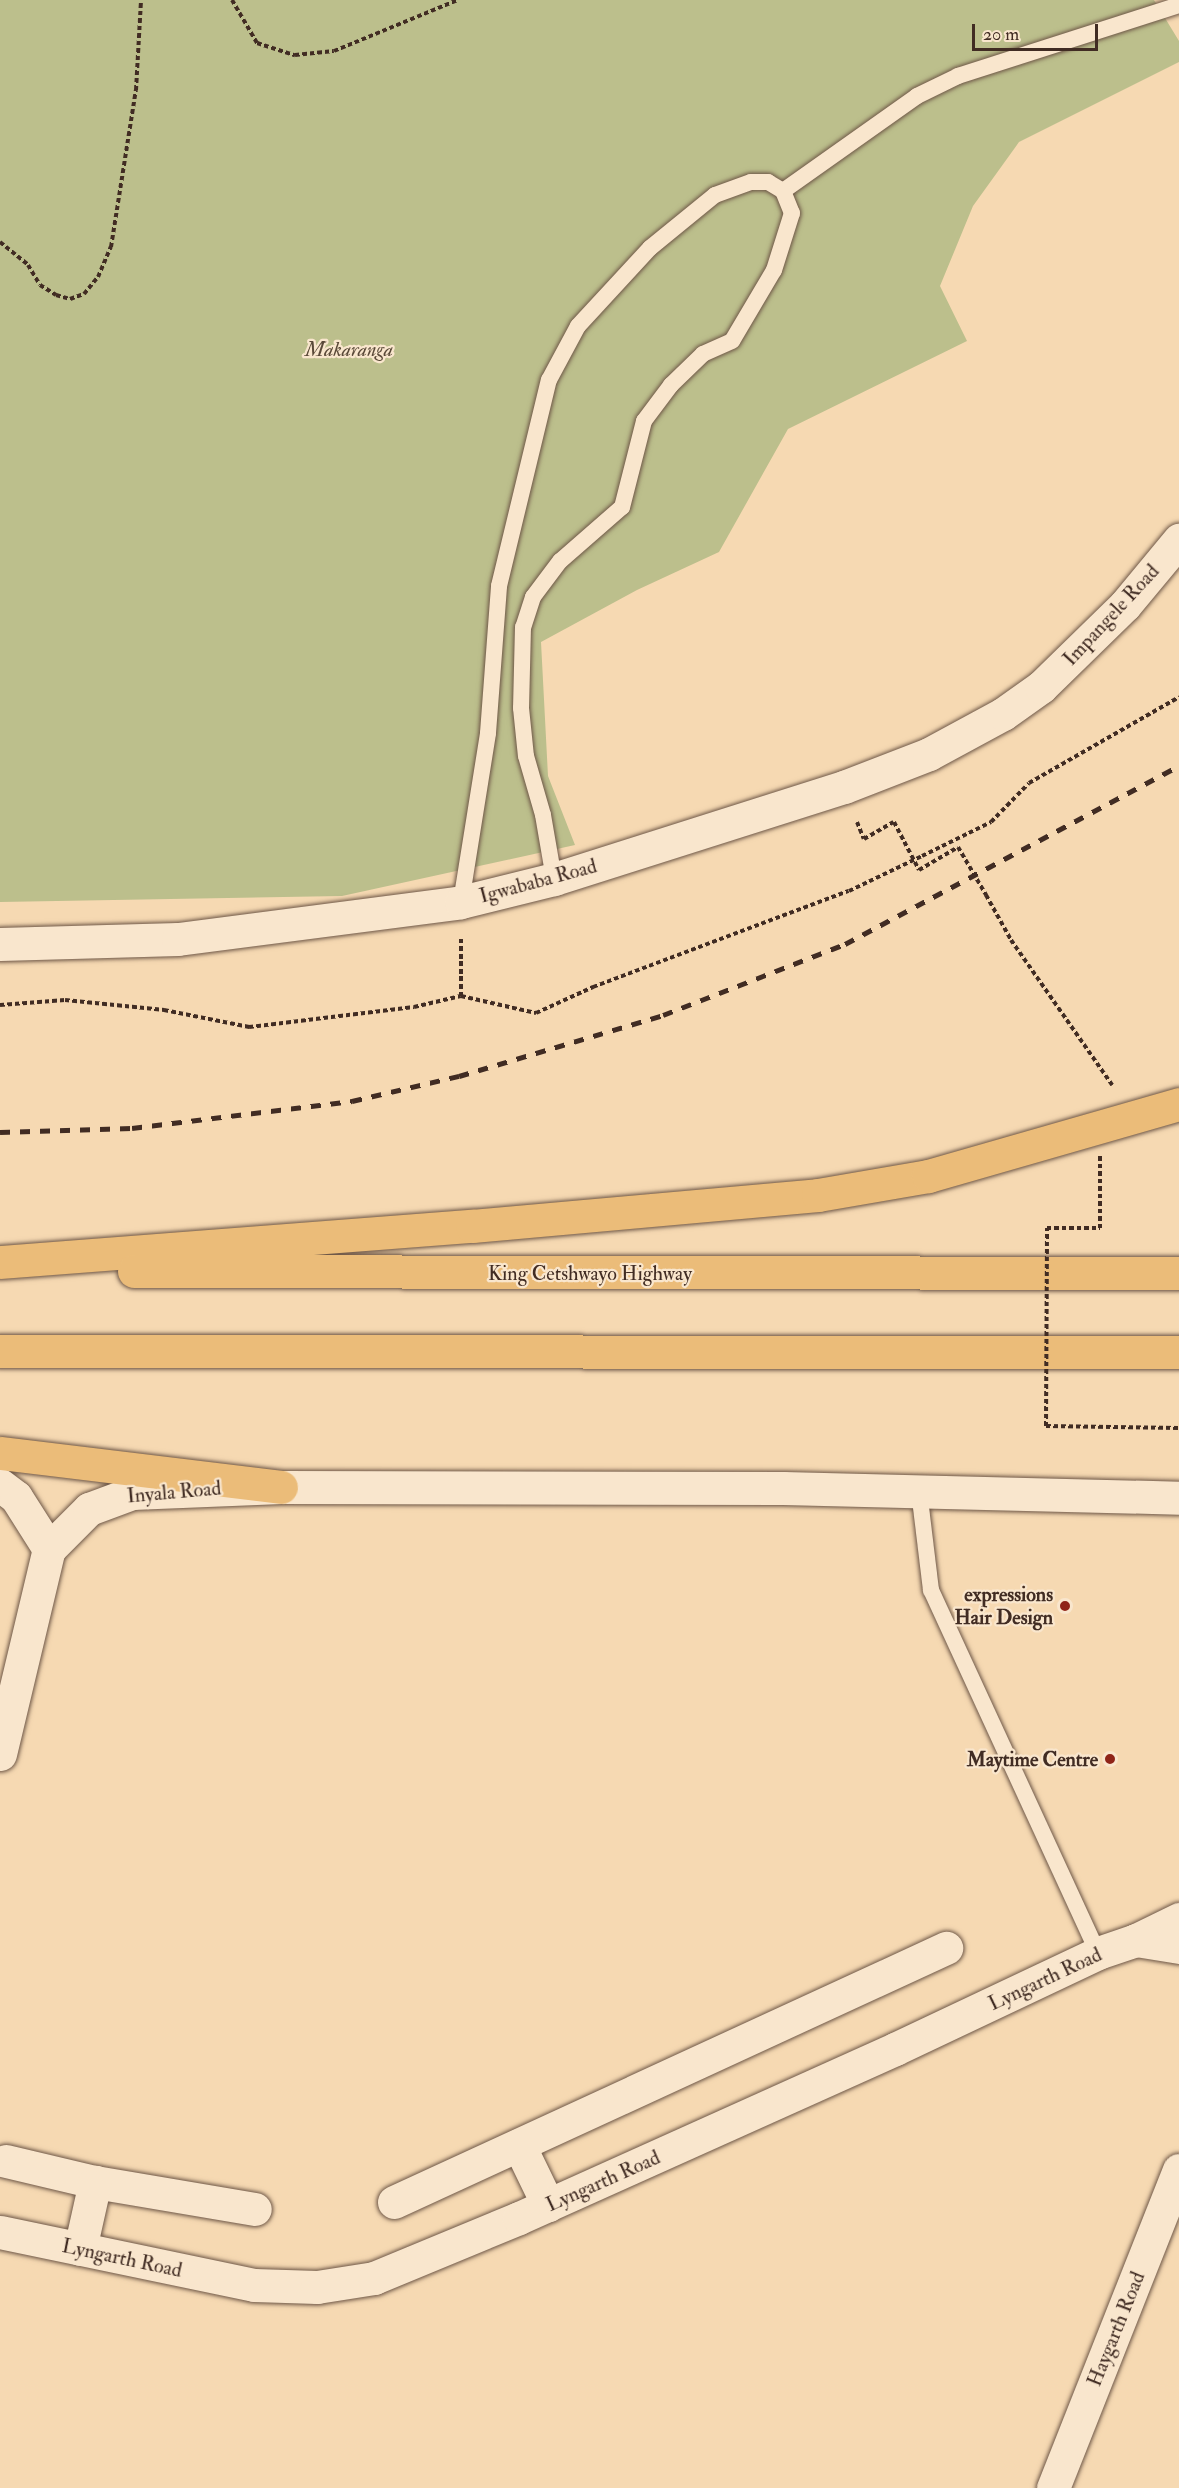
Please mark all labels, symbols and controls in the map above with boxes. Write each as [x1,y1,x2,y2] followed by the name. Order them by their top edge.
[975,12,1101,50] scale bar
[983,23,1019,46] text: 20 m
[305,337,393,361] park label: Makaranga
[1058,559,1164,671] street label: Impangele Road
[477,854,599,908] street label: Igwababa Road
[488,1261,692,1285] street label: King Cetshwayo Highway
[126,1476,222,1508] street label: Inyala Road
[954,1582,1053,1629] place label: expressions Hair Design
[1058,1599,1072,1613] marker: expressions Hair Design
[967,1747,1098,1771] place label: Maytime Centre
[1103,1752,1117,1766] marker: Maytime Centre
[985,1942,1105,2016] street label: Lyngarth Road
[542,2145,664,2217] street label: Lyngarth Road
[60,2234,184,2282] street label: Lyngarth Road
[1082,2268,1150,2390] street label: Haygarth Road

